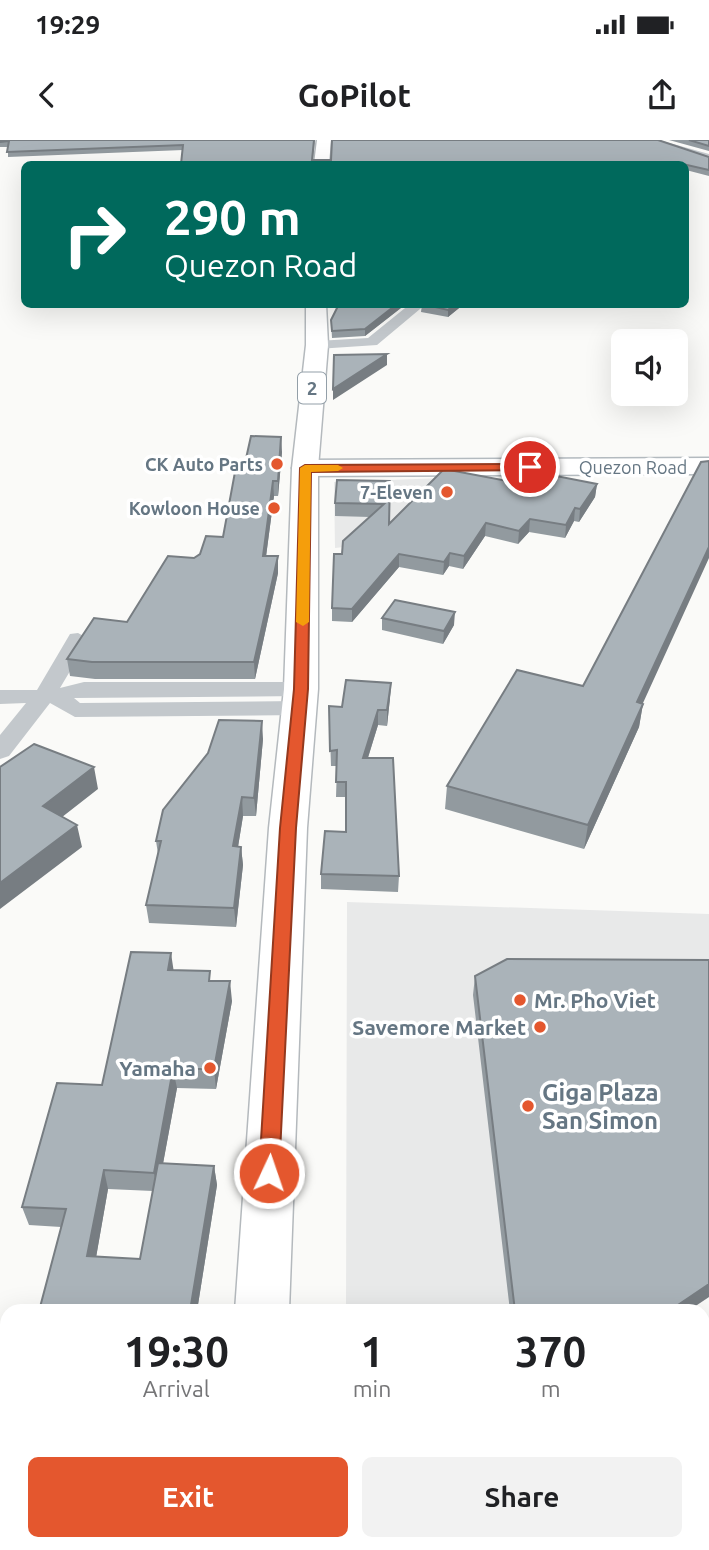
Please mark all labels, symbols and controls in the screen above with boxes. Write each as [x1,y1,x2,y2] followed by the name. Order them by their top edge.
[35,10,100,39] text: 19:29
[28,76,66,114] icon: back
[643,76,681,114] icon: share
[298,77,411,113] text: GoPilot
[49,189,140,280] icon: right
[164,189,301,244] text: 290 m
[164,247,357,283] text: Quezon Road
[611,329,688,406] map controls
[611,329,688,406] button: sound
[298,372,326,404] road number: 2
[500,437,560,497] pin
[511,448,549,486] icon: arrive
[145,454,263,474] place label: CK Auto Parts
[269,456,285,472] marker: CK Auto Parts
[579,457,687,478] street label: Quezon Road
[360,482,433,502] place label: 7-Eleven
[439,484,455,500] marker: 7-Eleven
[129,498,260,518] place label: Kowloon House
[266,500,282,516] marker: Kowloon House
[534,988,656,1012] place label: Mr. Pho Viet
[512,992,528,1008] marker: Mr. Pho Viet
[352,1015,526,1039] place label: Savemore Market
[532,1019,548,1035] marker: Savemore Market
[119,1056,196,1080] place label: Yamaha
[202,1060,218,1076] marker: Yamaha
[542,1079,658,1134] place label: Giga Plaza San Simon
[520,1098,536,1114] marker: Giga Plaza San Simon
[232,1136,306,1210] position arrow
[124,1328,229,1375] text: 19:30
[360,1328,384,1375] text: 1
[515,1328,586,1375] text: 370
[143,1376,210,1401] text: Arrival
[353,1376,391,1401] text: min
[541,1376,561,1401] text: m
[28,1457,348,1537] button: Exit
[362,1457,682,1537] button: Share

